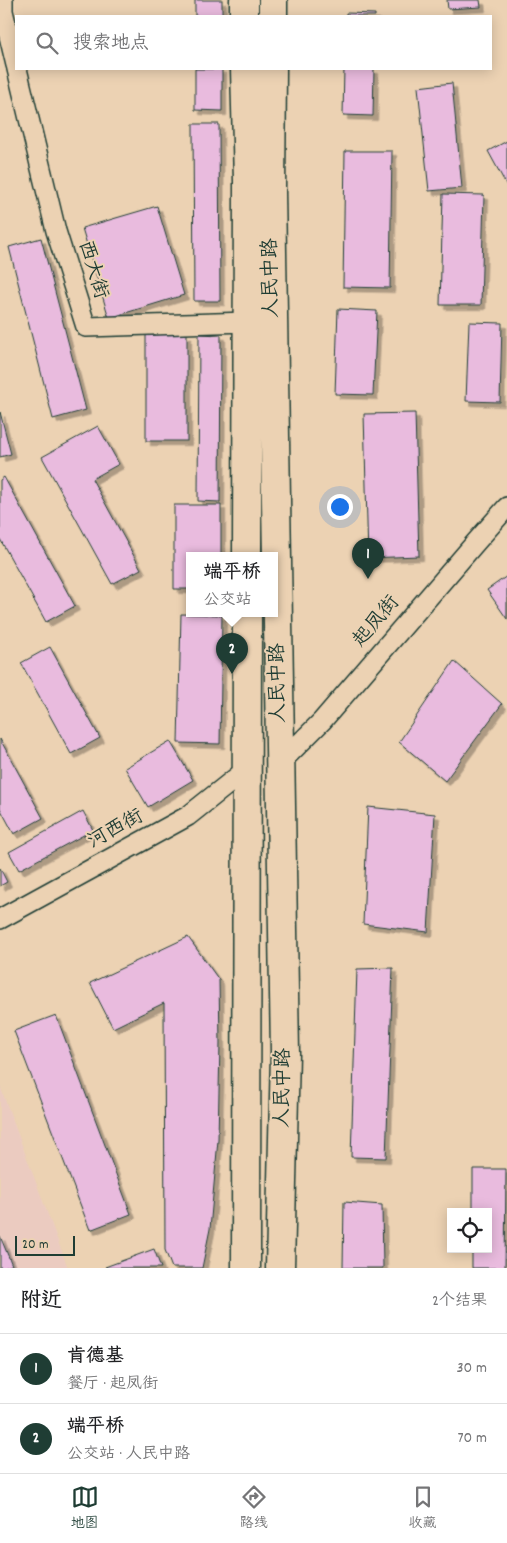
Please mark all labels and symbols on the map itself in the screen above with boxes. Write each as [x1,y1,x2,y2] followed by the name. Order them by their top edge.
[70,237,114,303] street label: 西大街
[257,237,287,318] street label: 人民中路
[327,494,353,520] your location
[352,538,384,579] pin: 1
[347,590,407,654] street label: 起凤街
[216,633,248,674] pin: 2
[264,642,294,723] street label: 人民中路
[83,803,149,857] street label: 河西街
[269,1047,299,1128] street label: 人民中路
[15,1233,75,1256] scale bar

